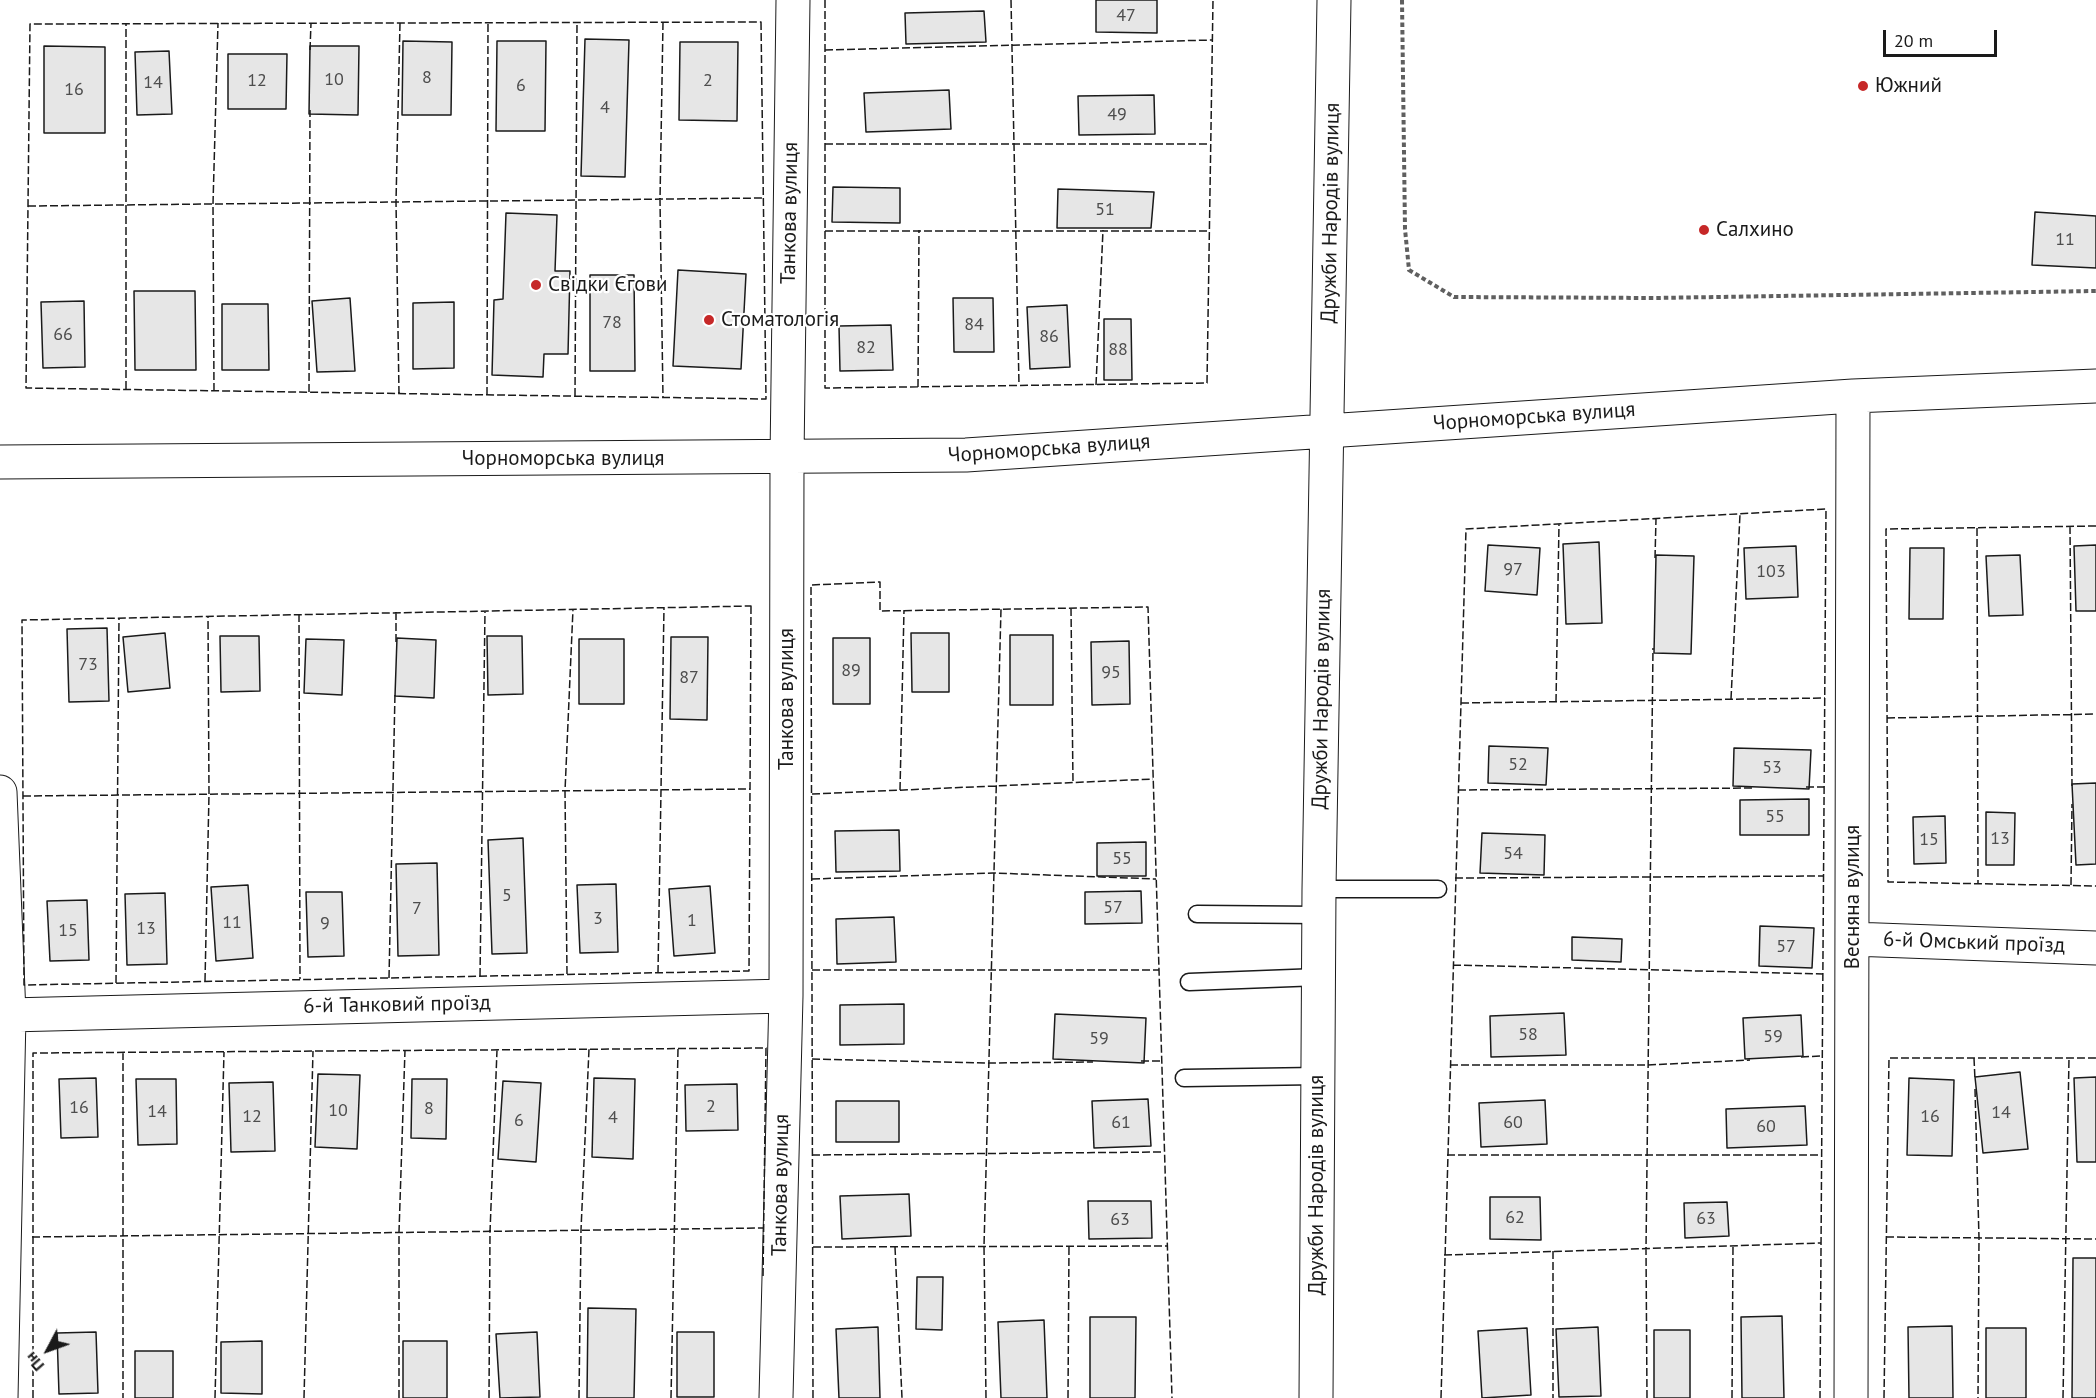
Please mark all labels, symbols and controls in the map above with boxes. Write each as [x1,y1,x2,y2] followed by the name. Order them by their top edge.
[1116,5,1136,27] house number: 47
[1886,18,2000,56] scale bar
[1894,29,1933,52] text: 20 m
[422,67,432,89] house number: 8
[324,69,344,91] house number: 10
[247,70,267,92] house number: 12
[703,70,713,92] house number: 2
[143,72,163,94] house number: 14
[1875,73,1942,99] place label: Южний
[516,75,526,97] house number: 6
[64,79,84,101] house number: 16
[1856,79,1870,93] marker: Южний
[600,97,610,119] house number: 4
[1316,102,1346,324] street label: Дружби Народів вулиця
[1107,104,1127,126] house number: 49
[776,142,804,284] street label: Танкова вулиця
[1095,199,1115,221] house number: 51
[1716,217,1794,243] place label: Салхино
[1697,223,1711,237] marker: Салхино
[2055,229,2075,251] house number: 11
[548,272,667,298] place label: Свідки Єгови
[529,278,543,292] marker: Свідки Єгови
[721,307,839,333] place label: Стоматологія
[602,312,622,334] house number: 78
[702,313,716,327] marker: Стоматологія
[964,314,984,336] house number: 84
[53,324,73,346] house number: 66
[1039,326,1059,348] house number: 86
[856,337,876,359] house number: 82
[1108,339,1128,361] house number: 88
[1432,397,1636,437] street label: Чорноморська вулиця
[947,429,1151,469] street label: Чорноморська вулиця
[462,446,664,472] street label: Чорноморська вулиця
[1503,559,1523,581] house number: 97
[1756,561,1786,583] house number: 103
[1307,588,1337,810] street label: Дружби Народів вулиця
[774,628,800,770] street label: Танкова вулиця
[78,654,98,676] house number: 73
[841,660,861,682] house number: 89
[1101,662,1121,684] house number: 95
[679,667,699,689] house number: 87
[1508,754,1528,776] house number: 52
[1762,757,1782,779] house number: 53
[1765,806,1785,828] house number: 55
[1840,825,1866,969] street label: Весняна вулиця
[1990,828,2010,850] house number: 13
[1919,829,1939,851] house number: 15
[1503,843,1523,865] house number: 54
[1112,848,1132,870] house number: 55
[502,885,512,907] house number: 5
[1103,897,1123,919] house number: 57
[412,898,422,920] house number: 7
[593,908,603,930] house number: 3
[687,910,697,932] house number: 1
[222,912,242,934] house number: 11
[320,913,330,935] house number: 9
[136,918,156,940] house number: 13
[58,920,78,942] house number: 15
[1883,927,2065,959] street label: 6-й Омський проїзд
[1776,936,1796,958] house number: 57
[303,991,491,1019] street label: 6-й Танковий проїзд
[1518,1024,1538,1046] house number: 58
[1763,1026,1783,1048] house number: 59
[1089,1028,1109,1050] house number: 59
[1304,1075,1330,1295] street label: Дружби Народів вулиця
[706,1096,716,1118] house number: 2
[69,1097,89,1119] house number: 16
[424,1098,434,1120] house number: 8
[328,1100,348,1122] house number: 10
[147,1101,167,1123] house number: 14
[1991,1102,2011,1124] house number: 14
[242,1106,262,1128] house number: 12
[1920,1106,1940,1128] house number: 16
[608,1107,618,1129] house number: 4
[514,1110,524,1132] house number: 6
[1111,1112,1131,1134] house number: 61
[1503,1112,1523,1134] house number: 60
[767,1114,795,1256] street label: Танкова вулиця
[1756,1116,1776,1138] house number: 60
[1505,1207,1525,1229] house number: 62
[1696,1208,1716,1230] house number: 63
[1110,1209,1130,1231] house number: 63
[18,1320,78,1380] north arrow
[21,1348,48,1375] text: Пн

